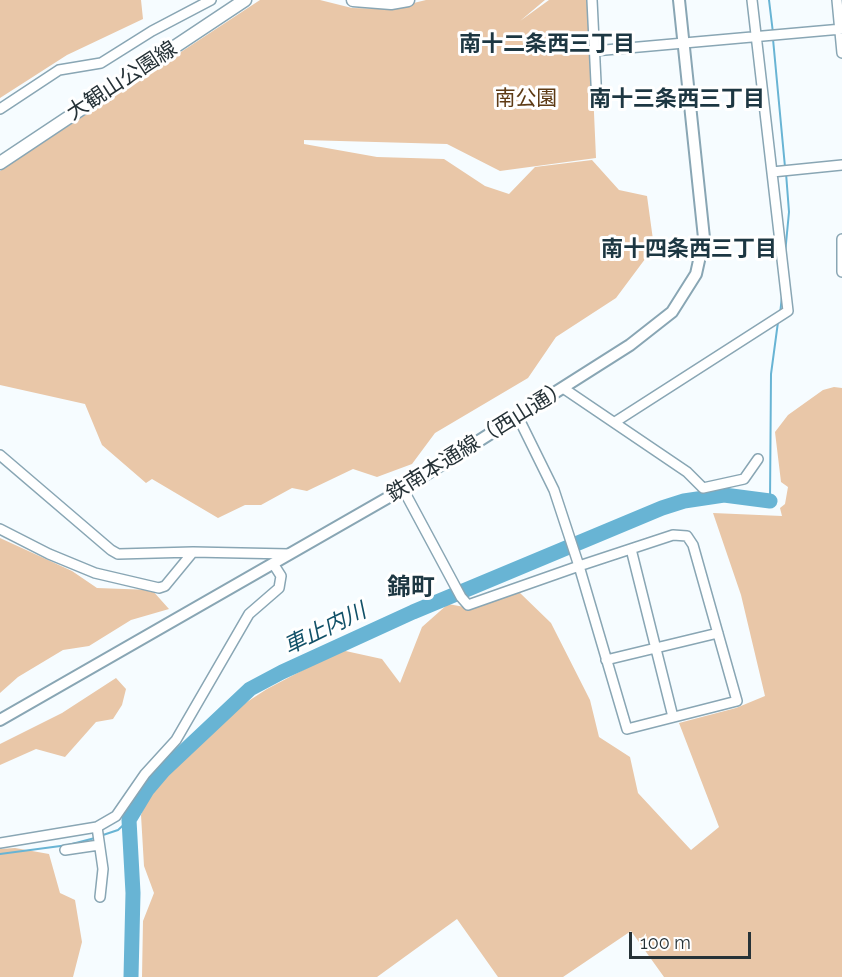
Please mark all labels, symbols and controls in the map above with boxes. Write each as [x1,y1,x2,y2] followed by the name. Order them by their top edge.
[459,31,635,57] district label: 南十二条西三丁目
[62,36,182,126] street label: 大観山公園線
[495,86,557,112] park label: 南公園
[589,86,765,112] district label: 南十三条西三丁目
[601,236,777,262] district label: 南十四条西三丁目
[382,375,574,507] street label: 鉄南本通線（西山通）
[387,574,435,602] district label: 錦町
[280,598,370,660] water label: 車止内川
[632,920,754,958] scale bar
[640,932,691,953] text: 100 m

